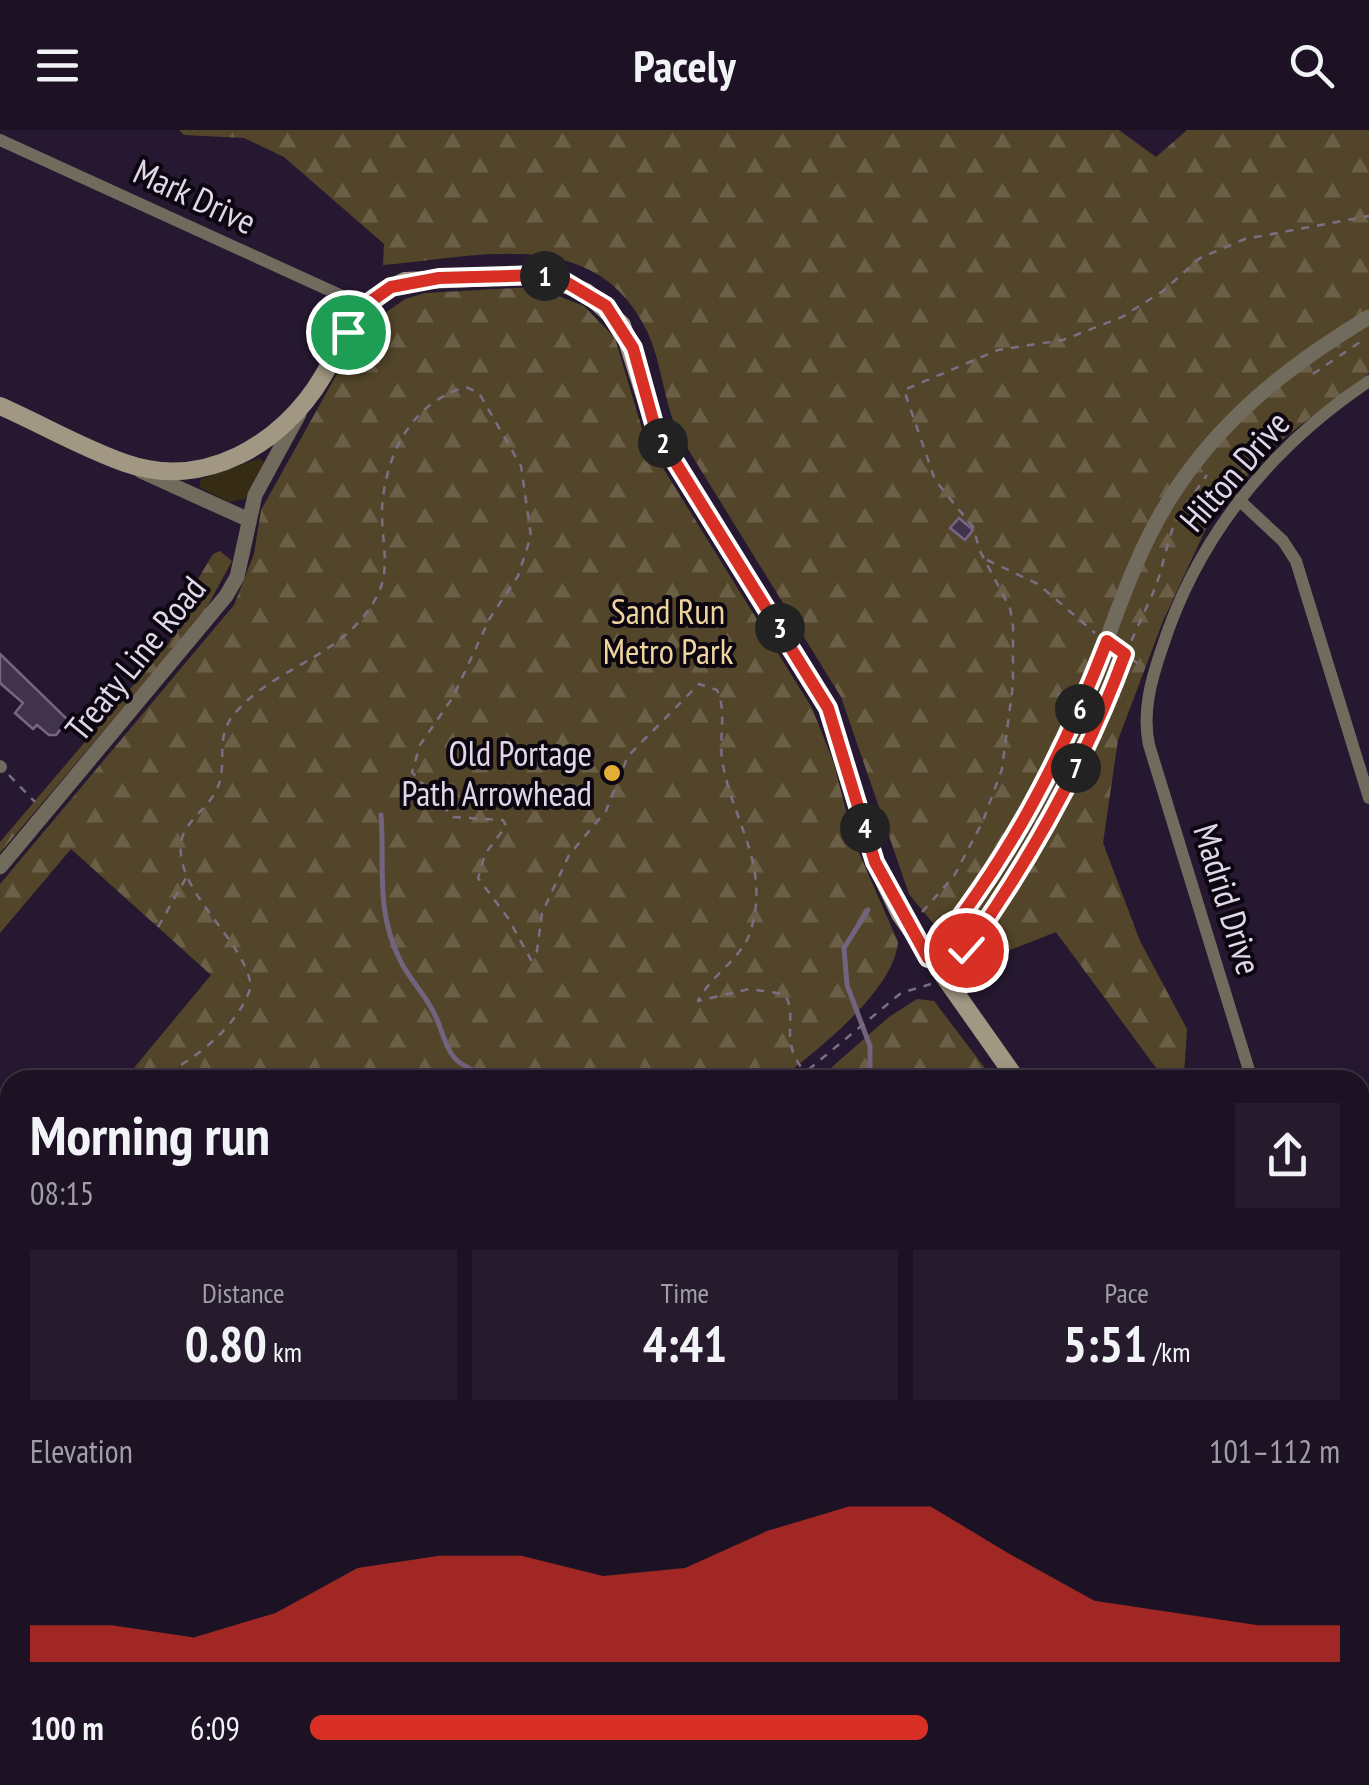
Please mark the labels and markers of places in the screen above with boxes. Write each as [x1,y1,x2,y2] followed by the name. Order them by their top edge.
[520,251,570,301] pin: 1
[306,290,391,375] pin
[638,418,688,468] pin: 2
[755,603,805,653] pin: 3
[1055,684,1105,734] pin: 6
[401,730,592,816] place label: Old Portage Path Arrowhead
[1051,743,1101,793] pin: 7
[601,762,623,784] marker: Old Portage Path Arrowhead
[840,803,890,853] pin: 4
[924,908,1009,993] pin

